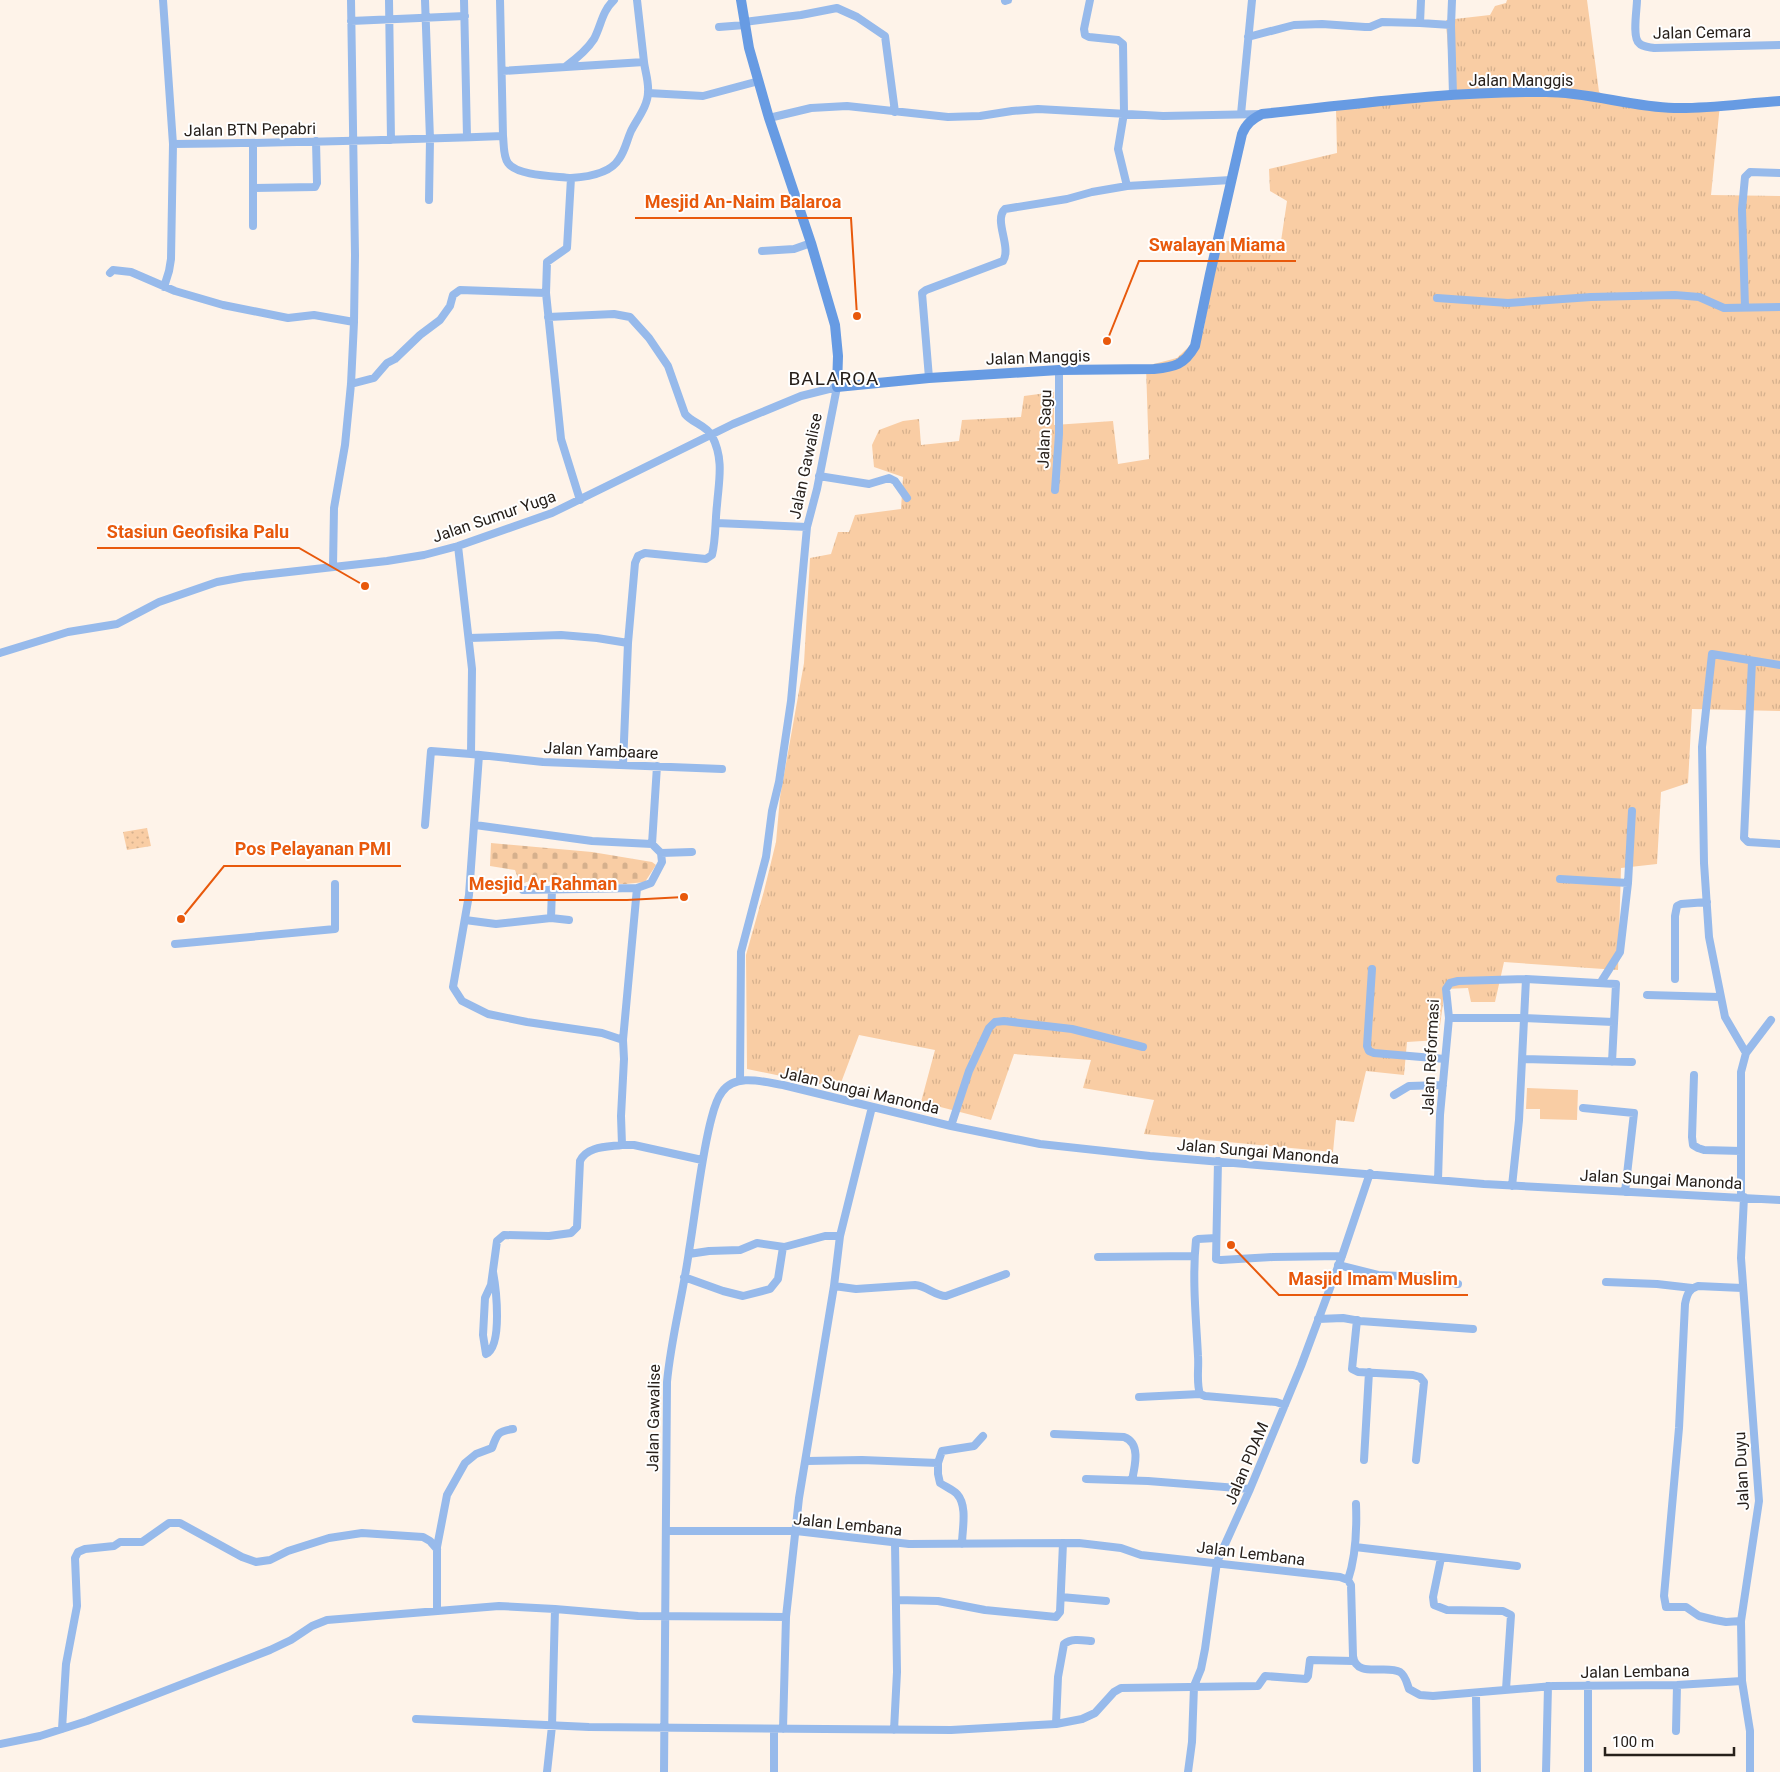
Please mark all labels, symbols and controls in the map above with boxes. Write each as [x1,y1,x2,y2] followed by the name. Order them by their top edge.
[1653,22,1751,43] street label: Jalan Cemara
[1469,71,1573,90] street label: Jalan Manggis
[184,119,316,140] street label: Jalan BTN Pepabri
[635,185,851,218] callout: Mesjid An-Naim Balaroa
[645,191,842,212] text: Mesjid An-Naim Balaroa
[1139,228,1296,261] callout: Swalayan Miama
[1149,234,1286,255] text: Swalayan Miama
[985,346,1091,369] street label: Jalan Manggis
[788,367,880,390] district label: BALAROA
[1034,389,1055,469] street label: Jalan Sagu
[785,411,826,521] street label: Jalan Gawalise
[430,486,558,547] street label: Jalan Sumur Yuga
[97,515,299,548] callout: Stasiun Geofisika Palu
[107,521,289,542] text: Stasiun Geofisika Palu
[543,738,659,763] street label: Jalan Yambaare
[224,833,401,866] callout: Pos Pelayanan PMI
[235,838,391,859] text: Pos Pelayanan PMI
[459,867,627,900] callout: Mesjid Ar Rahman
[469,873,617,894] text: Mesjid Ar Rahman
[1418,998,1443,1116] street label: Jalan Reformasi
[778,1063,941,1118] street label: Jalan Sungai Manonda
[1176,1135,1340,1168] street label: Jalan Sungai Manonda
[1579,1166,1743,1193] street label: Jalan Sungai Manonda
[1279,1262,1468,1295] callout: Masjid Imam Muslim
[1288,1268,1458,1289] text: Masjid Imam Muslim
[643,1364,664,1472] street label: Jalan Gawalise
[1221,1419,1272,1507] street label: Jalan PDAM
[1730,1431,1753,1511] street label: Jalan Duyu
[793,1509,903,1540] street label: Jalan Lembana
[1196,1537,1306,1570] street label: Jalan Lembana
[1580,1661,1690,1682] street label: Jalan Lembana
[1605,1724,1734,1756] scale bar
[1612,1733,1654,1751] text: 100 m

